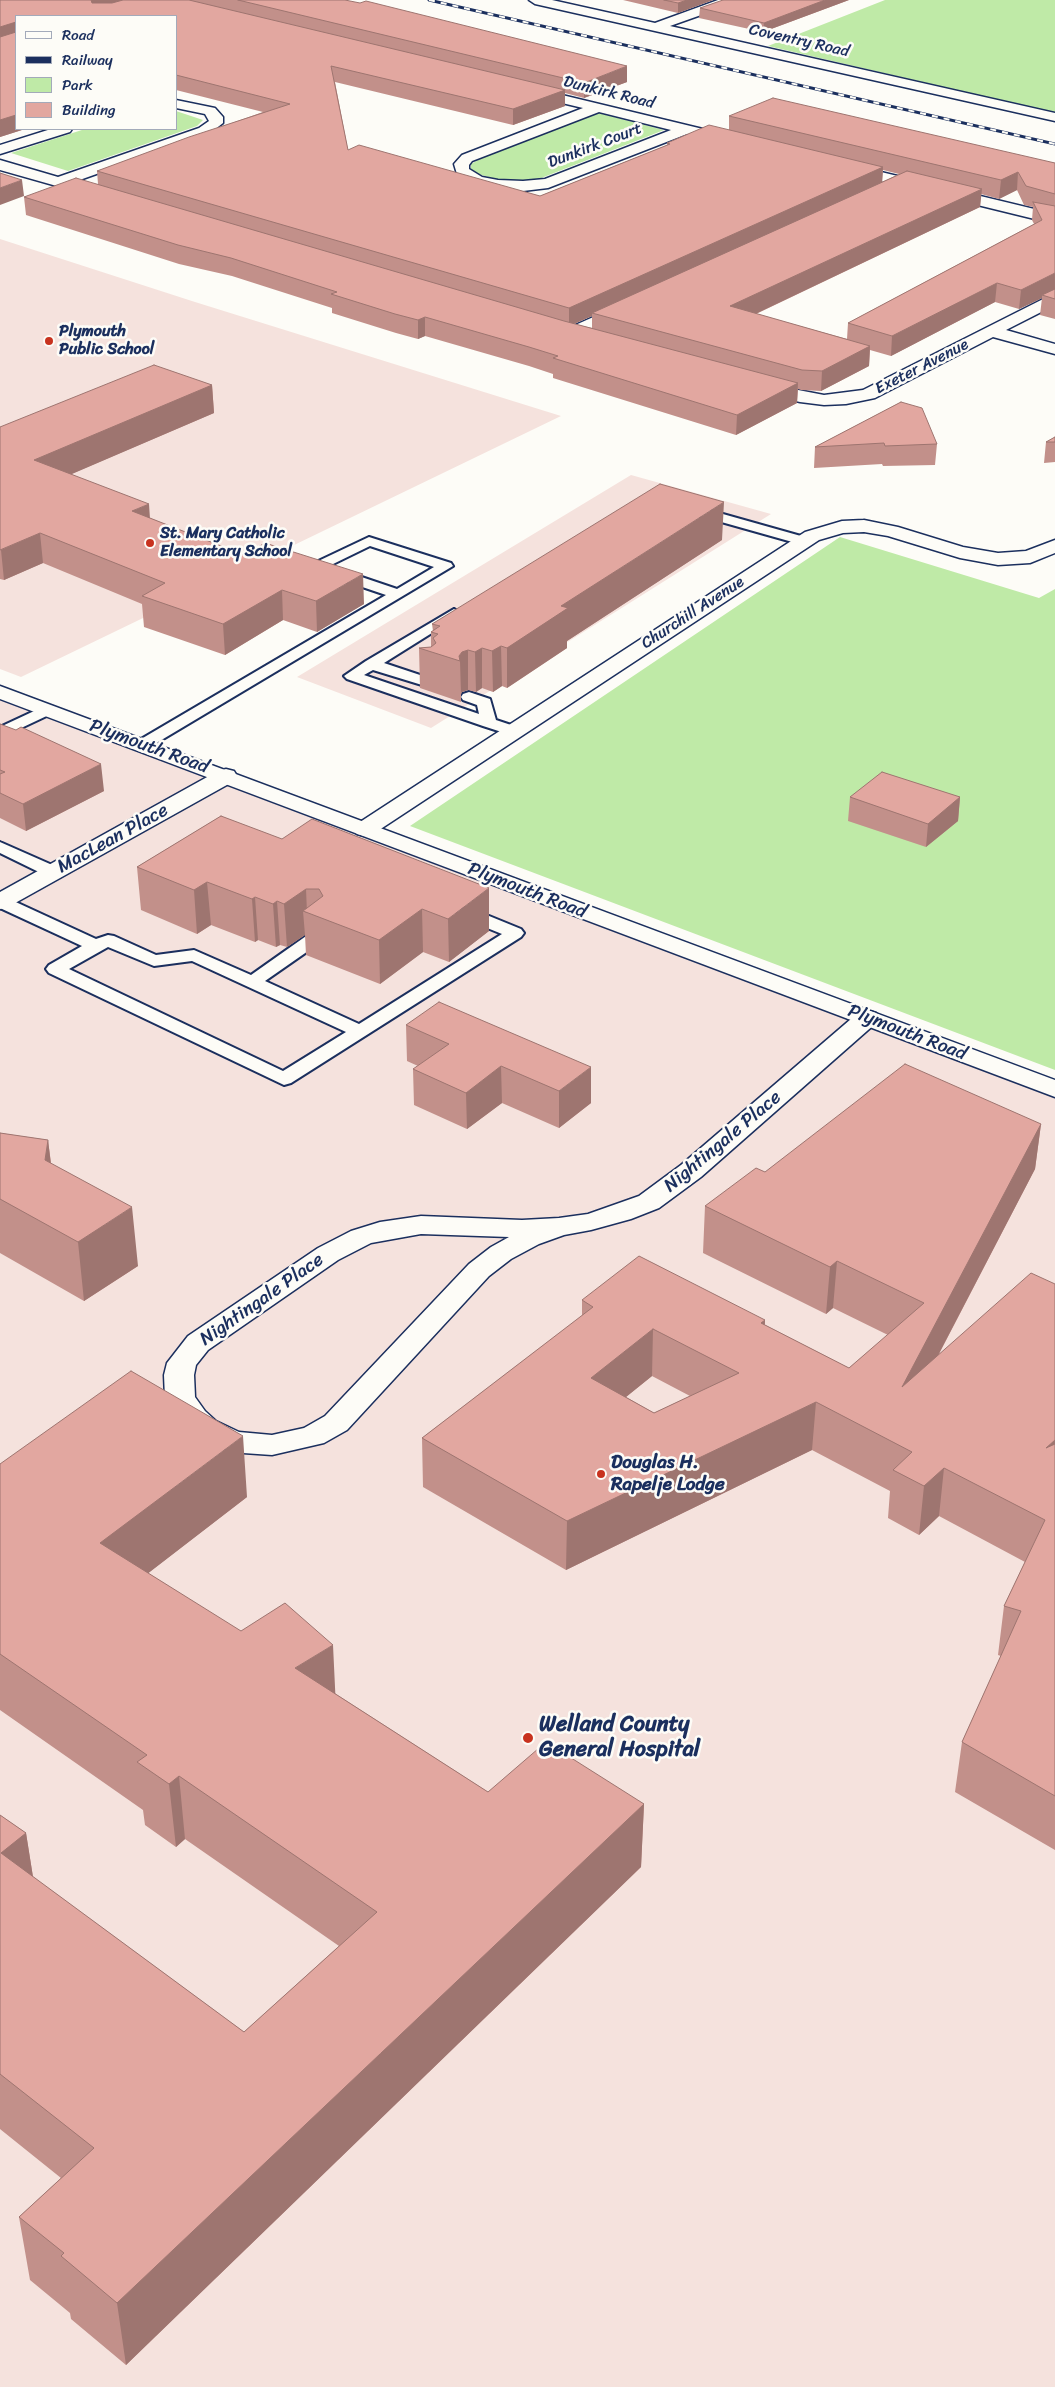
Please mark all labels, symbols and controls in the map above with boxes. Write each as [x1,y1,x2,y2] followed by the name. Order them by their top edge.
[15,15,178,130] legend
[747,20,851,62] street label: Coventry Road
[62,22,94,48] text: Road
[62,47,113,73] text: Railway
[62,72,93,98] text: Park
[561,72,657,114] street label: Dunkirk Road
[62,97,116,123] text: Building
[545,119,645,173] street label: Dunkirk Court
[59,322,154,360] place label: Plymouth Public School
[43,335,55,347] marker: Plymouth Public School
[872,335,972,399] street label: Exeter Avenue
[160,524,292,562] place label: St. Mary Catholic Elementary School
[144,537,156,549] marker: St. Mary Catholic Elementary School
[638,573,748,653] street label: Churchill Avenue
[86,715,212,779] street label: Plymouth Road
[53,799,173,879] street label: MacLean Place
[464,858,590,924] street label: Plymouth Road
[844,1000,970,1066] street label: Plymouth Road
[660,1086,786,1198] street label: Nightingale Place
[196,1249,328,1351] street label: Nightingale Place
[611,1452,725,1496] place label: Douglas H. Rapelje Lodge
[595,1468,607,1480] marker: Douglas H. Rapelje Lodge
[539,1712,700,1764] place label: Welland County General Hospital
[521,1731,535,1745] marker: Welland County General Hospital

